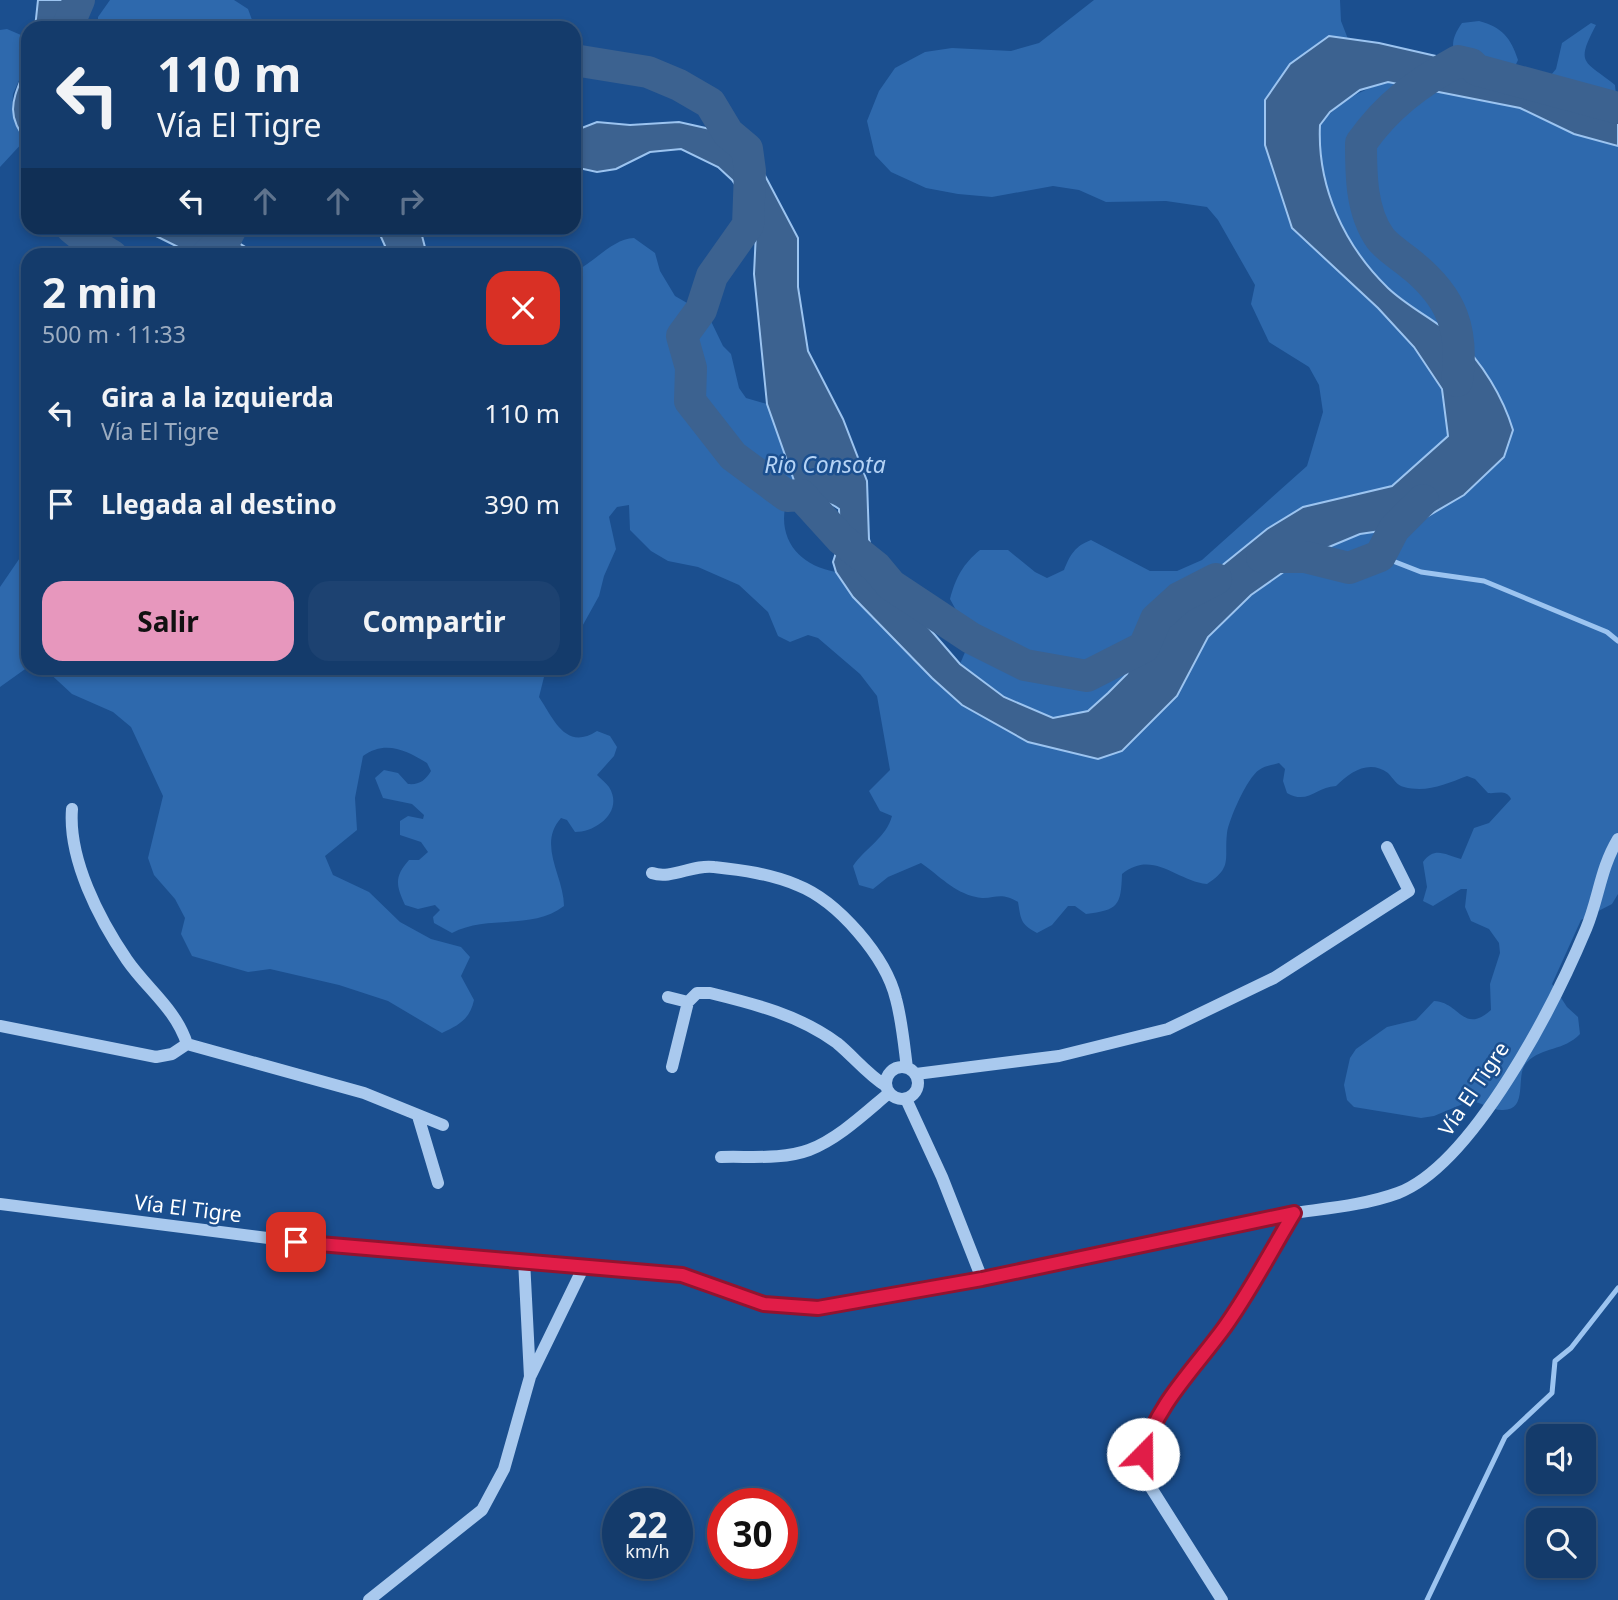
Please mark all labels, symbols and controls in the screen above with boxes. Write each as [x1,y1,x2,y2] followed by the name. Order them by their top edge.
[157,40,302,106] text: 110 m
[42,49,133,140] icon: left
[157,103,321,146] text: Vía El Tigre
[173,182,211,220] icon: left
[246,182,284,220] icon: ahead
[319,182,357,220] icon: ahead
[392,182,430,220] icon: right
[42,263,158,320] text: 2 min
[486,271,560,345] button: close
[42,318,186,350] text: 500 m · 11:33
[101,379,334,415] text: Gira a la izquierda
[42,394,80,432] icon: left
[484,395,560,431] text: 110 m
[101,415,219,447] text: Vía El Tigre
[764,448,886,480] water label: Rio Consota
[42,485,80,523] icon: arrive
[101,486,337,522] text: Llegada al destino
[484,486,560,522] text: 390 m
[42,581,294,661] button: Salir
[308,581,560,661] button: Compartir
[1431,1036,1515,1141] street label: Vía El Tigre
[133,1188,243,1228] street label: Vía El Tigre
[266,1212,326,1272] pin
[277,1223,315,1261] icon: arrive
[1106,1417,1180,1491] position arrow
[1526,1424,1596,1578] map controls
[1526,1424,1596,1494] button: sound
[707,1488,798,1579] speed limit sign: 30
[627,1501,668,1548] text: 22
[1526,1508,1596,1578] button: search
[625,1539,670,1563] text: km/h

